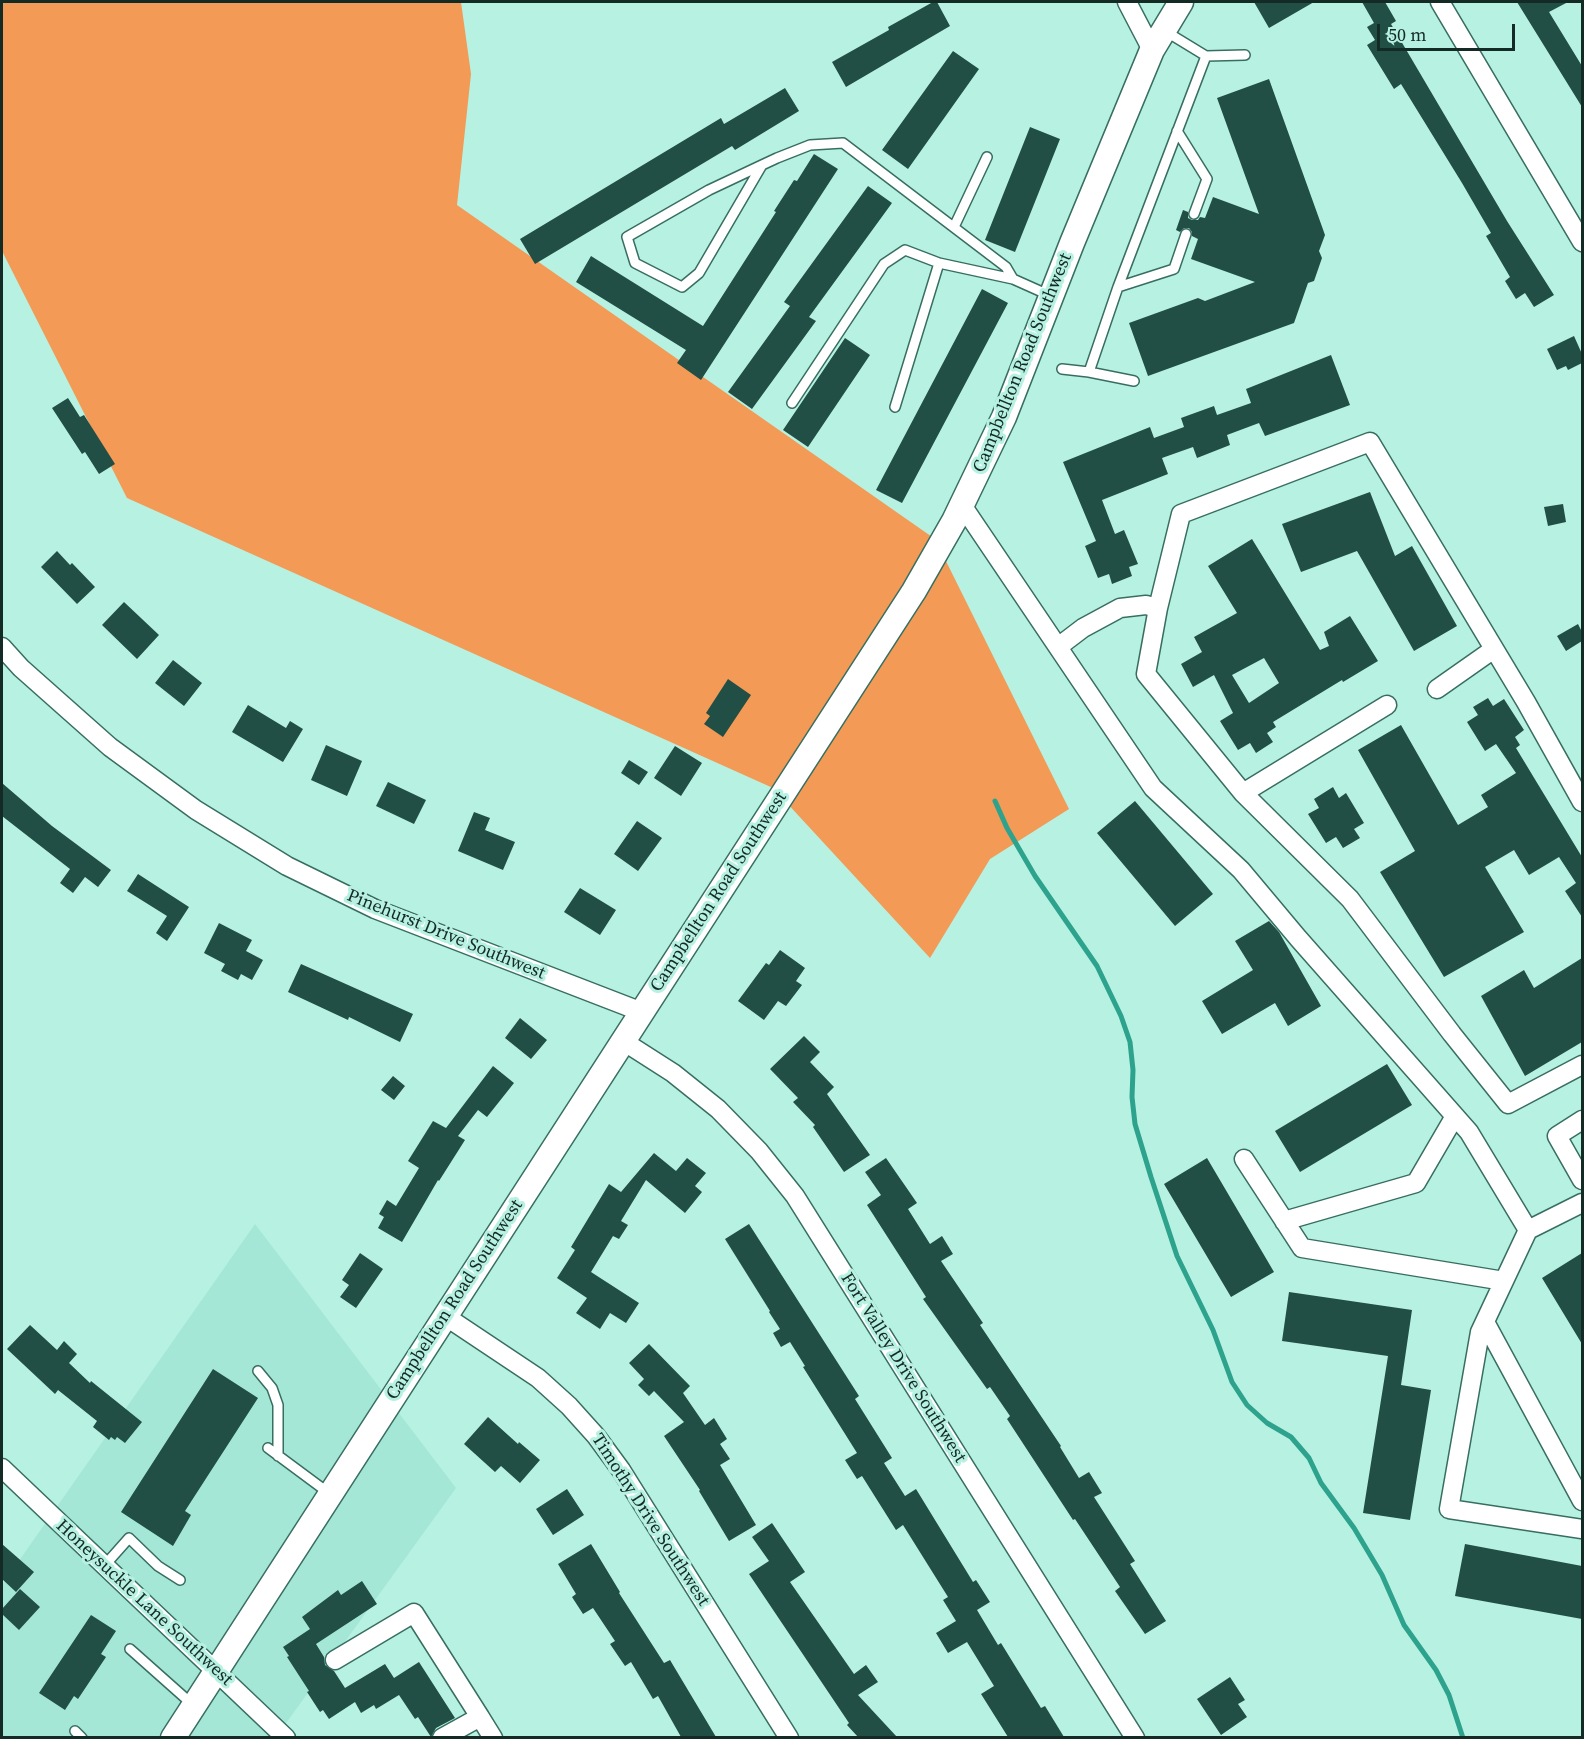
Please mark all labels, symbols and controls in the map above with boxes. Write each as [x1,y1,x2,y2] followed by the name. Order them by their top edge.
[1380,12,1518,50] scale bar
[1388,22,1426,47] text: 50 m
[969,250,1077,476] street label: Campbellton Road Southwest
[646,788,792,996] street label: Campbellton Road Southwest
[344,885,548,985] street label: Pinehurst Drive Southwest
[382,1196,528,1404] street label: Campbellton Road Southwest
[836,1269,970,1467] street label: Fort Valley Drive Southwest
[586,1430,714,1610] street label: Timothy Drive Southwest
[51,1515,237,1691] street label: Honeysuckle Lane Southwest

